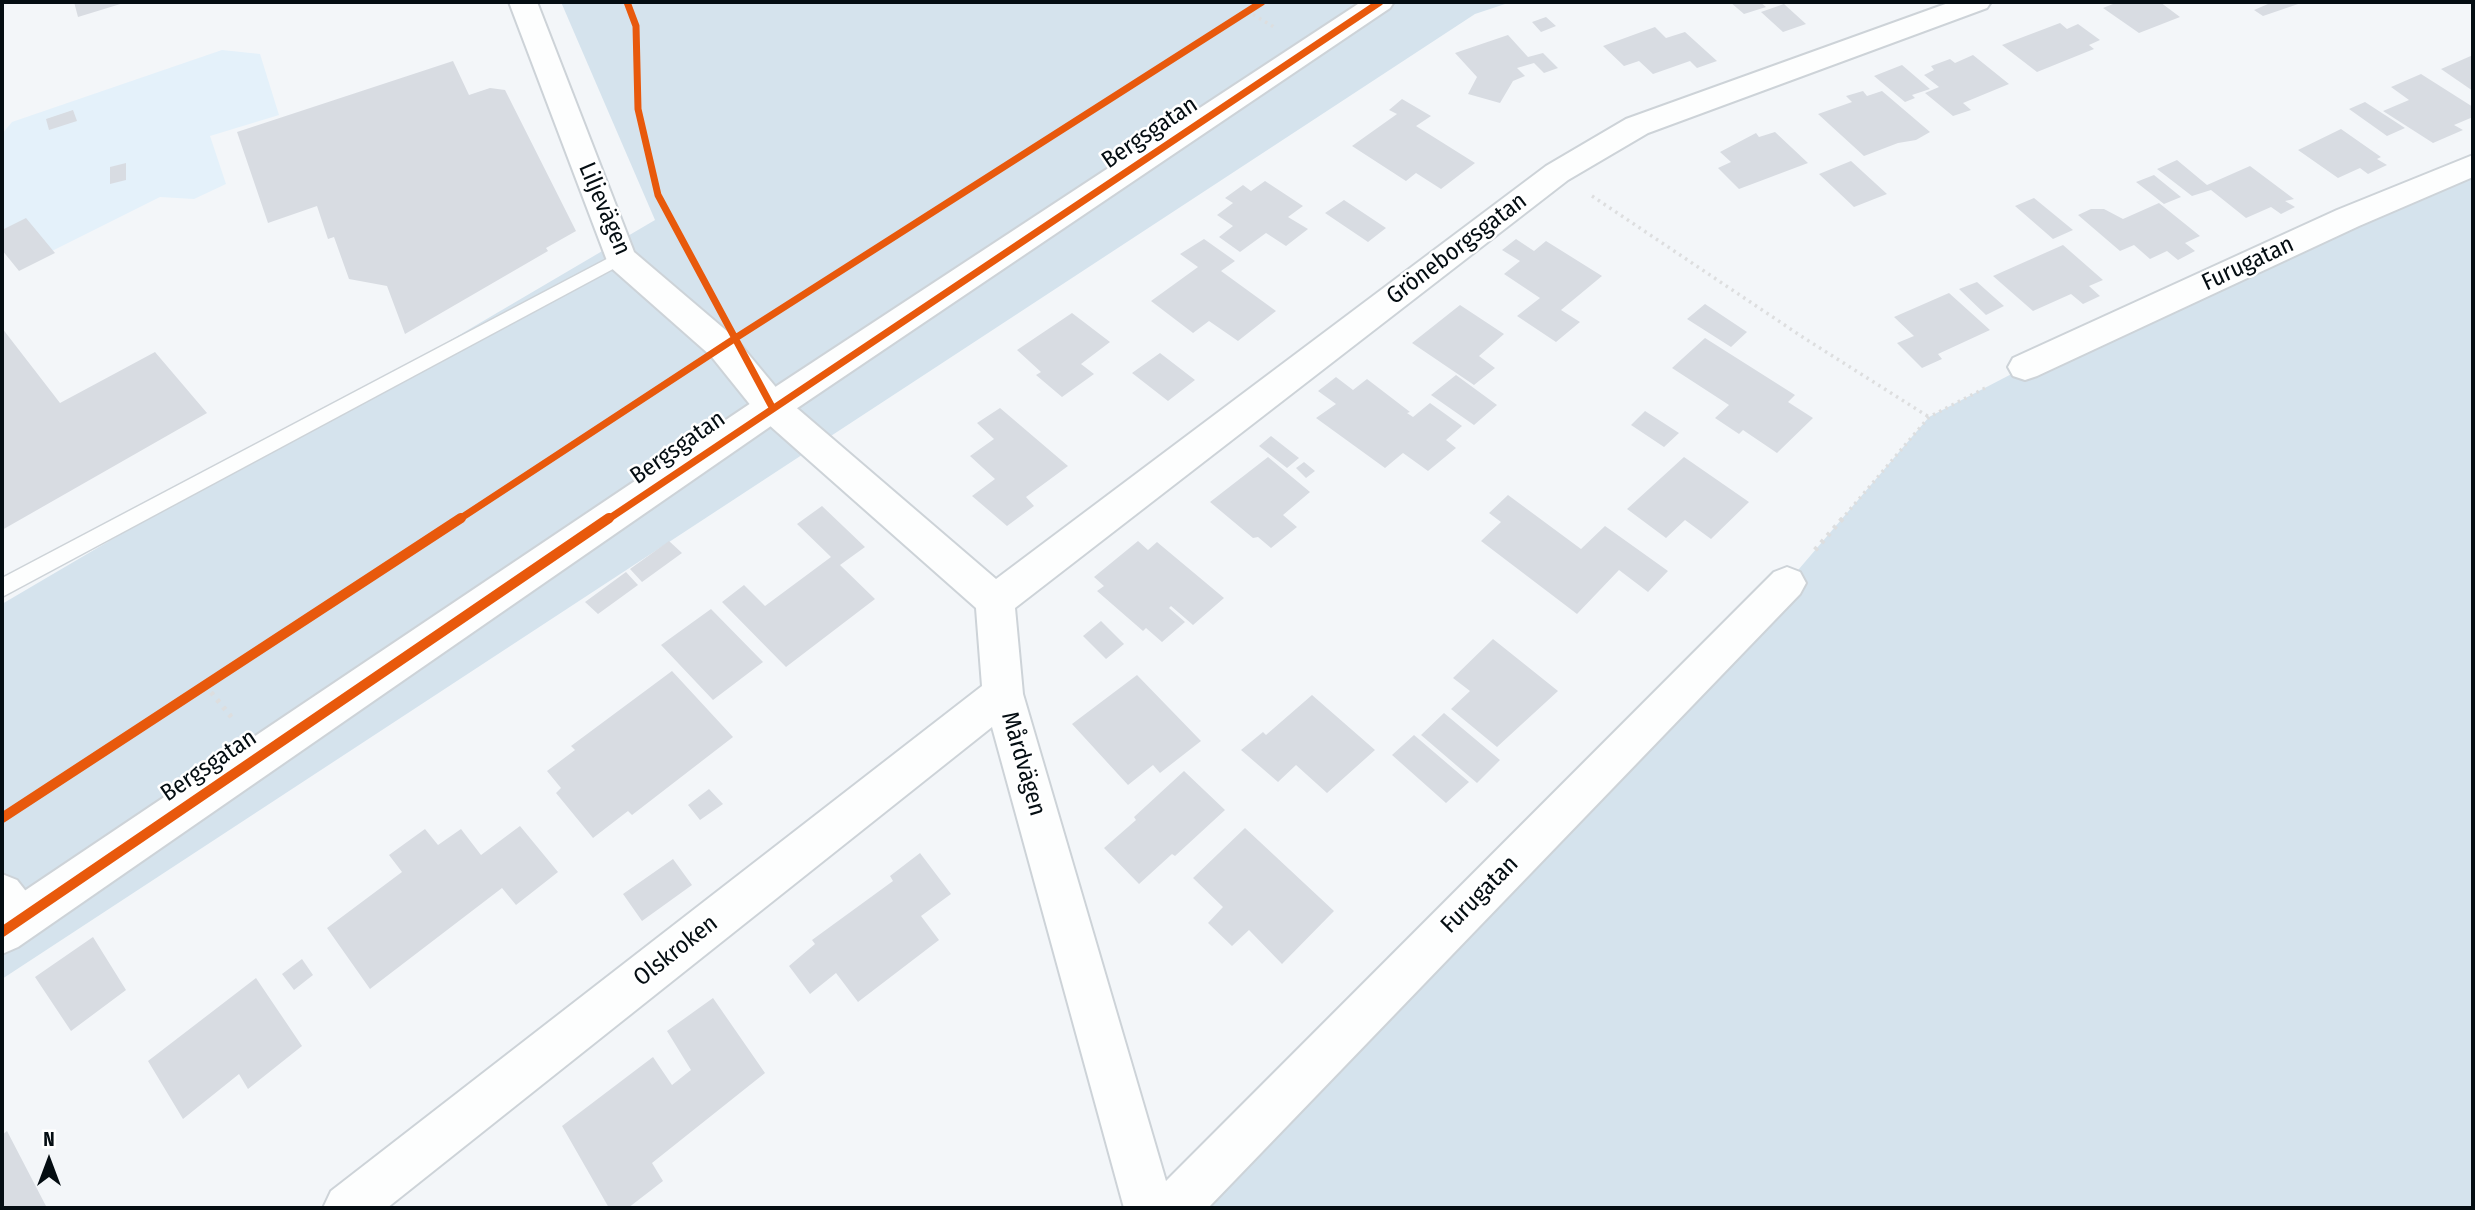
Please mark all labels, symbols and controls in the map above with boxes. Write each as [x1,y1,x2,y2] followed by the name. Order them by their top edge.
[1097,91,1203,175] street label: Bergsgatan
[572,158,636,260] street label: Liljevägen
[1381,187,1533,311] street label: Gröneborgsgatan
[2198,230,2298,298] street label: Furugatan
[625,405,731,491] street label: Bergsgatan
[994,709,1052,819] street label: Mårdvägen
[156,724,262,808] street label: Bergsgatan
[1435,850,1525,940] street label: Furugatan
[628,909,724,993] street label: Olskroken
[14,1126,84,1196] north arrow
[43,1128,55,1151] text: N

